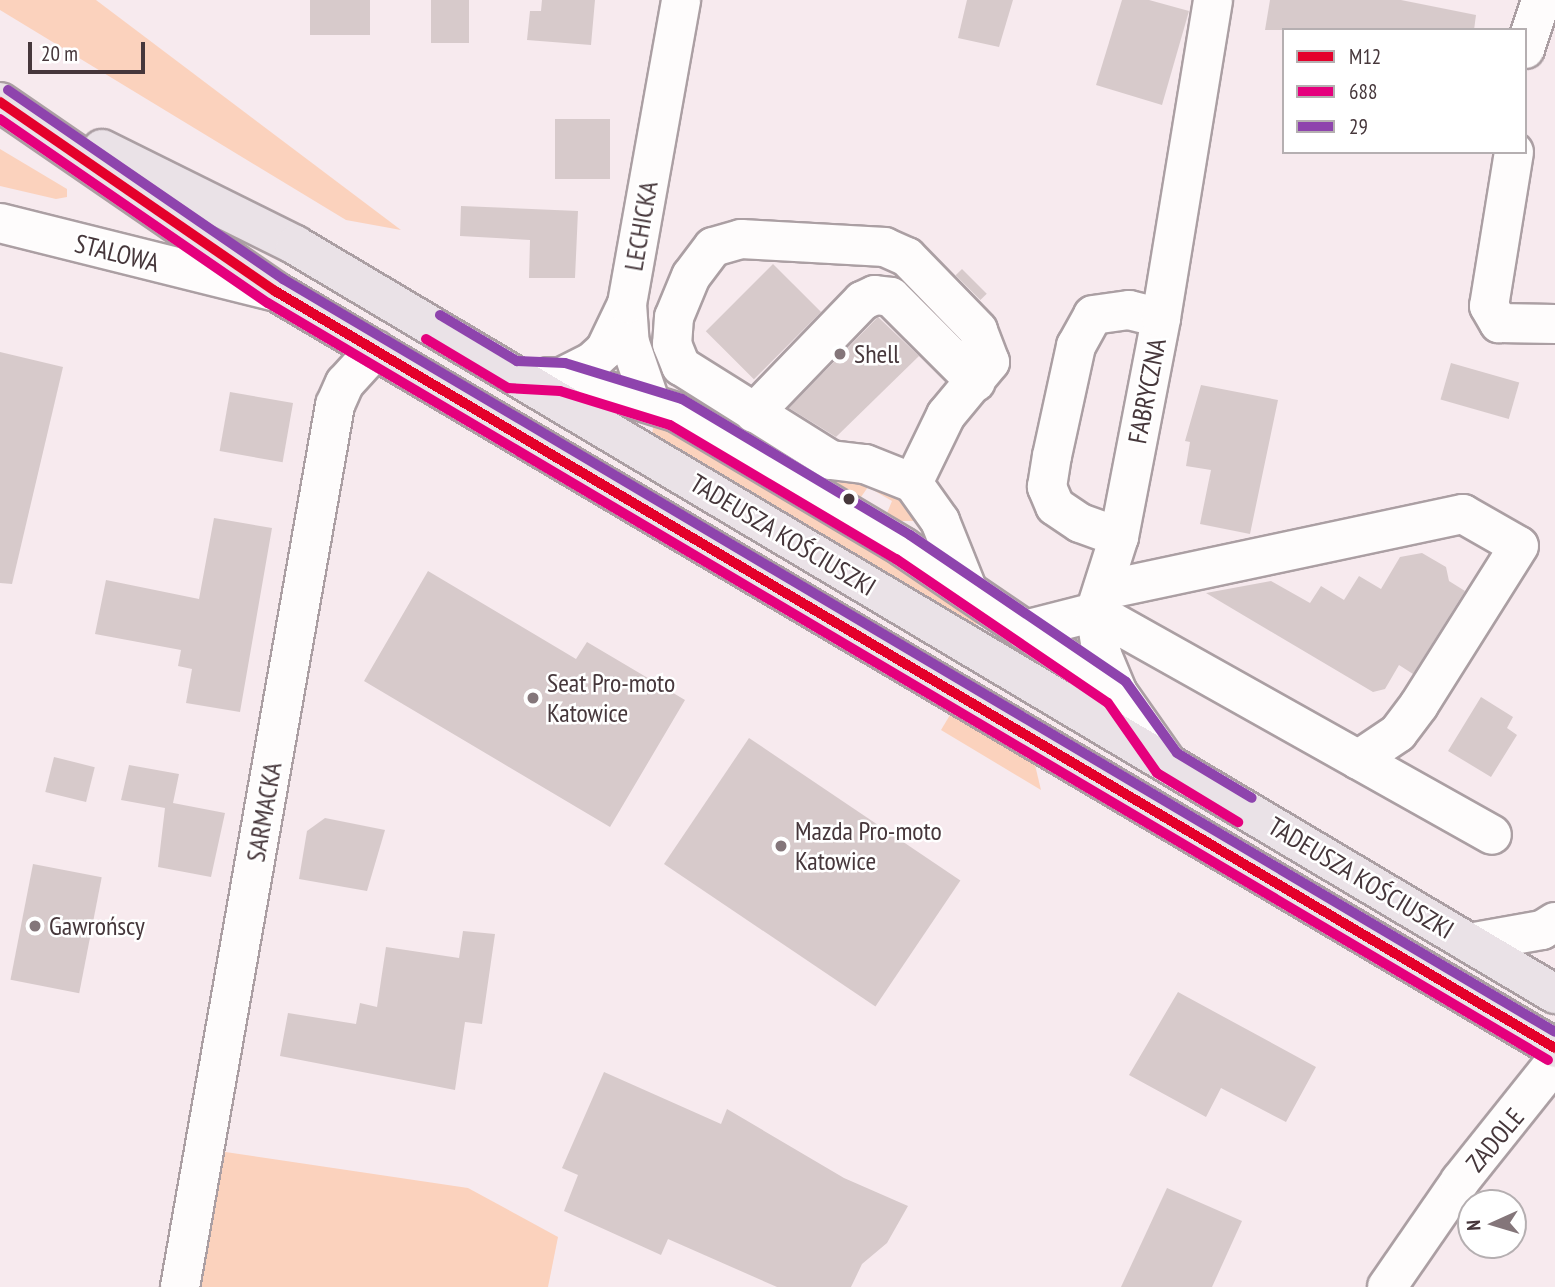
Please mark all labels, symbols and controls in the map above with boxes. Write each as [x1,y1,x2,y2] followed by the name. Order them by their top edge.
[32,28,149,72] scale bar
[1282,28,1527,154] legend
[41,40,78,67] text: 20 m
[1349,43,1381,70] text: M12
[1349,78,1377,105] text: 688
[1349,113,1368,140] text: 29
[618,179,664,273] street label: LECHICKA
[72,227,162,279] street label: STALOWA
[1122,336,1172,446] street label: FABRYCZNA
[854,338,899,370] place label: Shell
[832,346,848,362] marker: Shell
[684,467,882,603] street label: TADEUSZA KOŚCIUSZKI
[842,492,856,506] unlabelled marker
[547,667,675,728] place label: Seat Pro-moto Katowice
[525,690,541,706] marker: Seat Pro-moto Katowice
[240,760,288,864] street label: SARMACKA
[1262,810,1460,946] street label: TADEUSZA KOŚCIUSZKI
[795,815,942,876] place label: Mazda Pro-moto Katowice
[773,838,789,854] marker: Mazda Pro-moto Katowice
[49,910,145,942] place label: Gawrońscy
[27,918,43,934] marker: Gawrońscy
[1460,1102,1530,1178] street label: ZADOLE
[1457,1189,1527,1259] north arrow
[1461,1219,1485,1231] text: N

